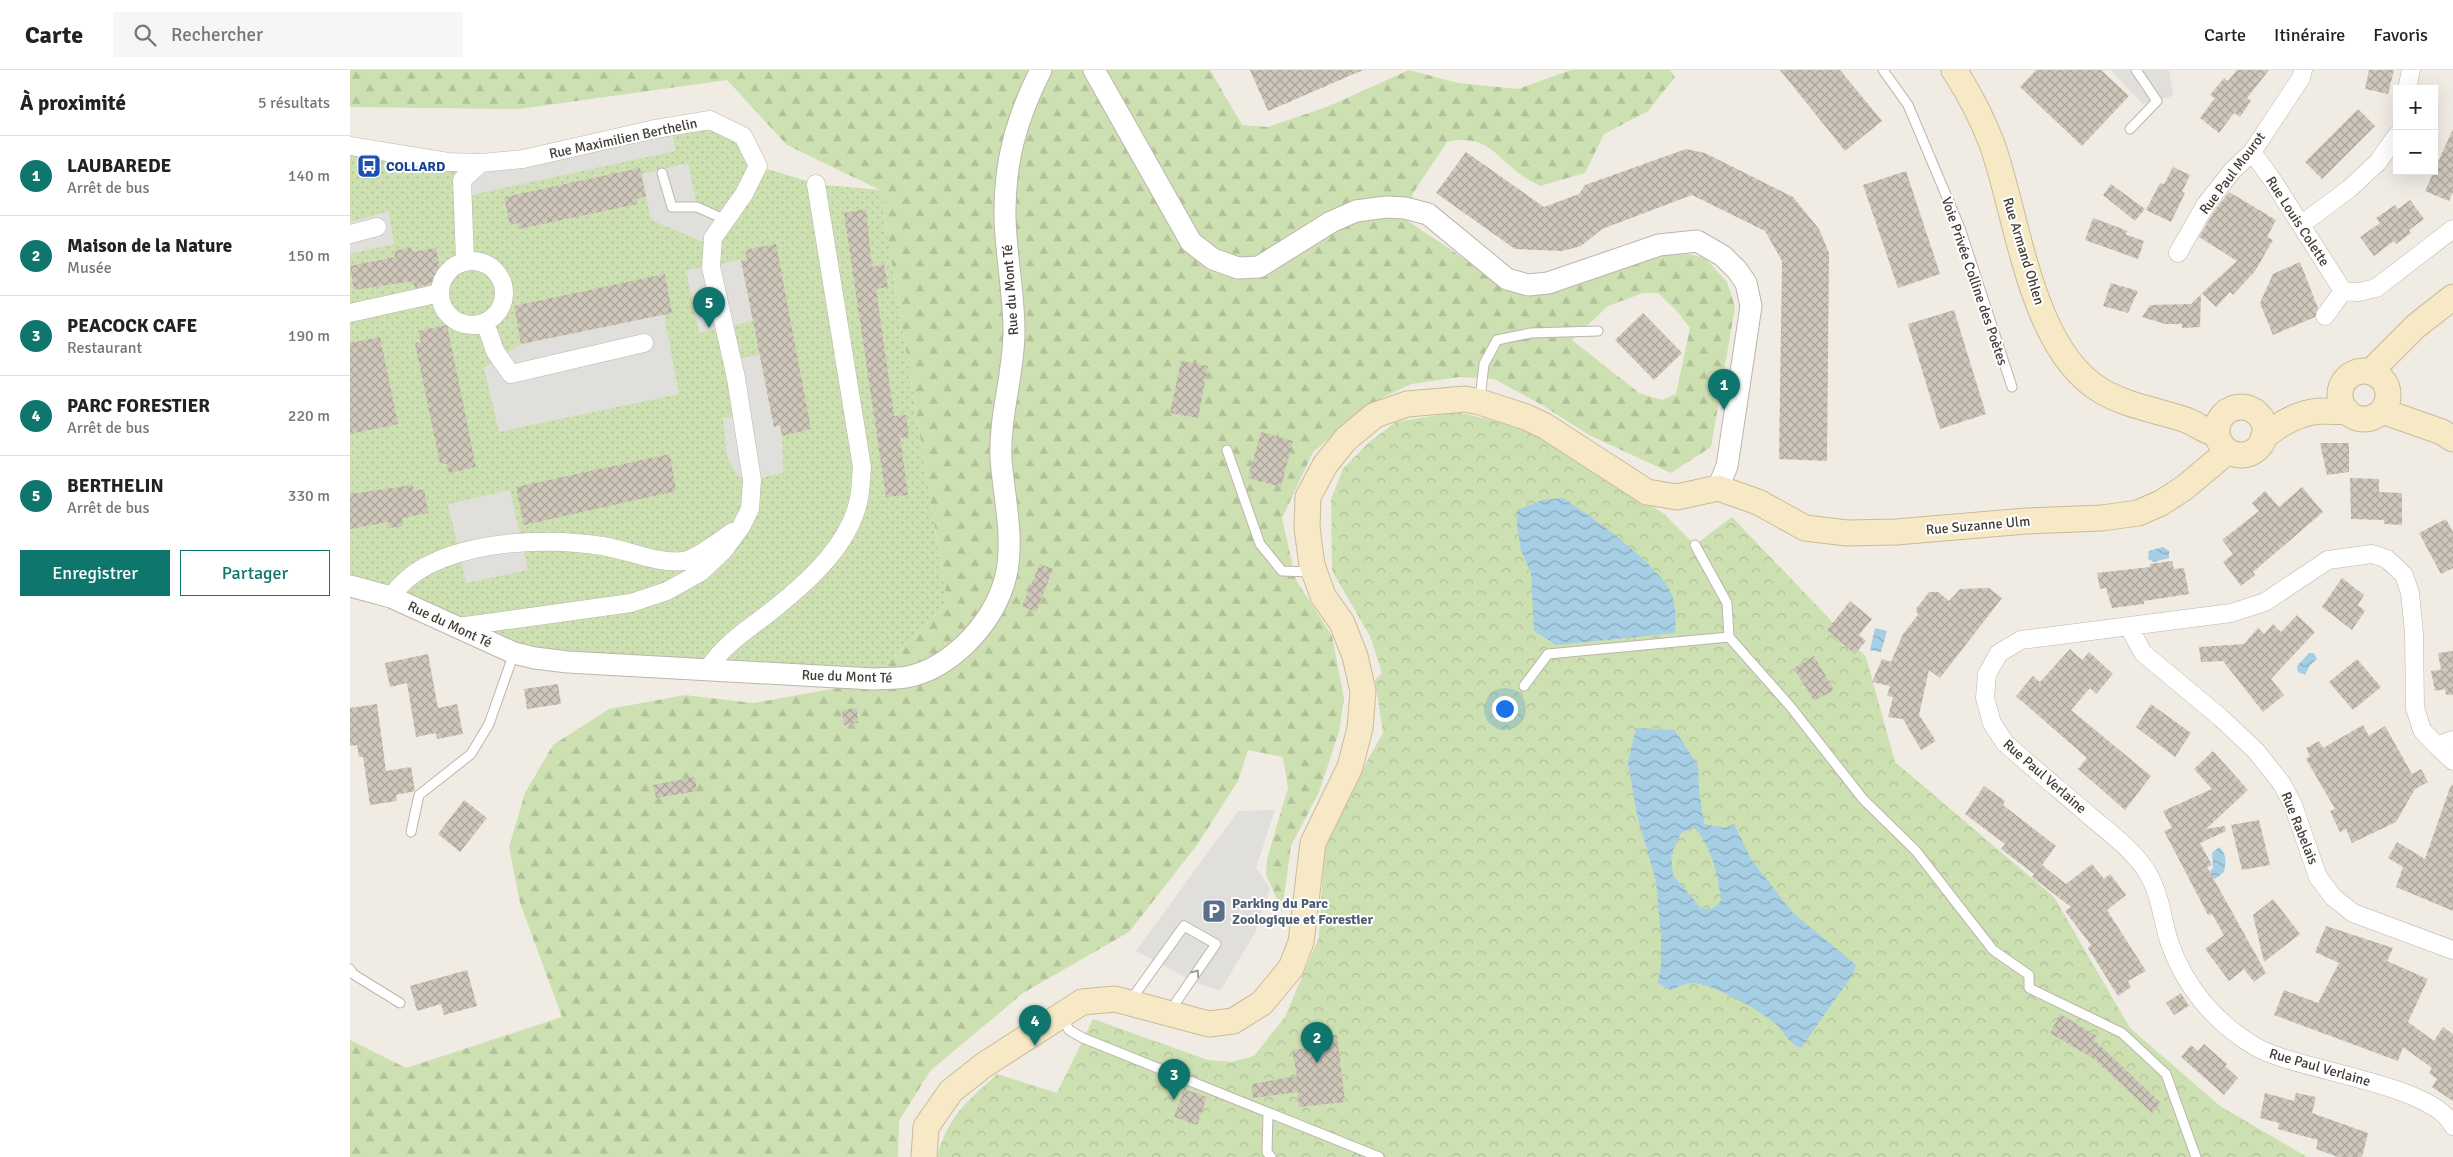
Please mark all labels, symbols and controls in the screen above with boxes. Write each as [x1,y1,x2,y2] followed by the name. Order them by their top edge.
[113,12,463,57] search box
[25,20,83,50] text: Carte
[131,21,159,49] icon: search
[171,23,263,47] text: Rechercher
[2204,24,2246,46] text: Carte
[2274,24,2345,46] text: Itinéraire
[2373,24,2428,46] text: Favoris
[2393,85,2438,175] map controls
[2393,85,2438,130] button: +
[20,90,126,116] text: À proximité
[258,93,330,113] text: 5 résultats
[548,114,699,162] street label: Rue Maximilien Berthelin
[2196,129,2269,218] street label: Rue Paul Mourot
[2393,130,2438,175] button: −
[356,153,382,179] bus stop icon: COLLARD
[67,154,172,178] text: LAUBAREDE
[386,158,445,175] place label: COLLARD
[32,166,40,186] text: 1
[288,166,330,186] text: 140 m
[2262,173,2333,269] street label: Rue Louis Colette
[67,178,150,198] text: Arrêt de bus
[1938,195,2011,368] street label: Voie Privée Colline des Poètes
[1999,195,2048,307] street label: Rue Armand Ohlen
[67,234,232,258] text: Maison de la Nature
[999,244,1022,336] street label: Rue du Mont Té
[32,246,40,266] text: 2
[288,246,330,266] text: 150 m
[67,258,112,278] text: Musée
[693,287,725,328] pin: 5
[67,314,197,338] text: PEACOCK CAFE
[32,326,40,346] text: 3
[288,326,330,346] text: 190 m
[67,338,142,358] text: Restaurant
[1708,369,1740,410] pin: 1
[67,394,210,418] text: PARC FORESTIER
[32,406,40,426] text: 4
[288,406,330,426] text: 220 m
[67,418,150,438] text: Arrêt de bus
[67,474,164,498] text: BERTHELIN
[32,486,40,506] text: 5
[288,486,330,506] text: 330 m
[67,498,150,518] text: Arrêt de bus
[1925,512,2031,539] street label: Rue Suzanne Ulm
[20,550,170,596] button: Enregistrer
[180,550,330,596] button: Partager
[405,598,495,651] street label: Rue du Mont Té
[801,666,893,687] street label: Rue du Mont Té
[1492,696,1518,722] your location
[2000,736,2090,817] street label: Rue Paul Verlaine
[2277,789,2322,867] street label: Rue Rabelais
[1232,895,1373,928] place label: Parking du Parc Zoologique et Forestier
[1201,898,1227,924] parking icon: Parking du Parc Zoologique et Forestier
[1190,969,1199,979] one-way arrow
[1019,1005,1051,1046] pin: 4
[1301,1022,1333,1063] pin: 2
[2267,1045,2372,1090] street label: Rue Paul Verlaine
[1158,1059,1190,1100] pin: 3

